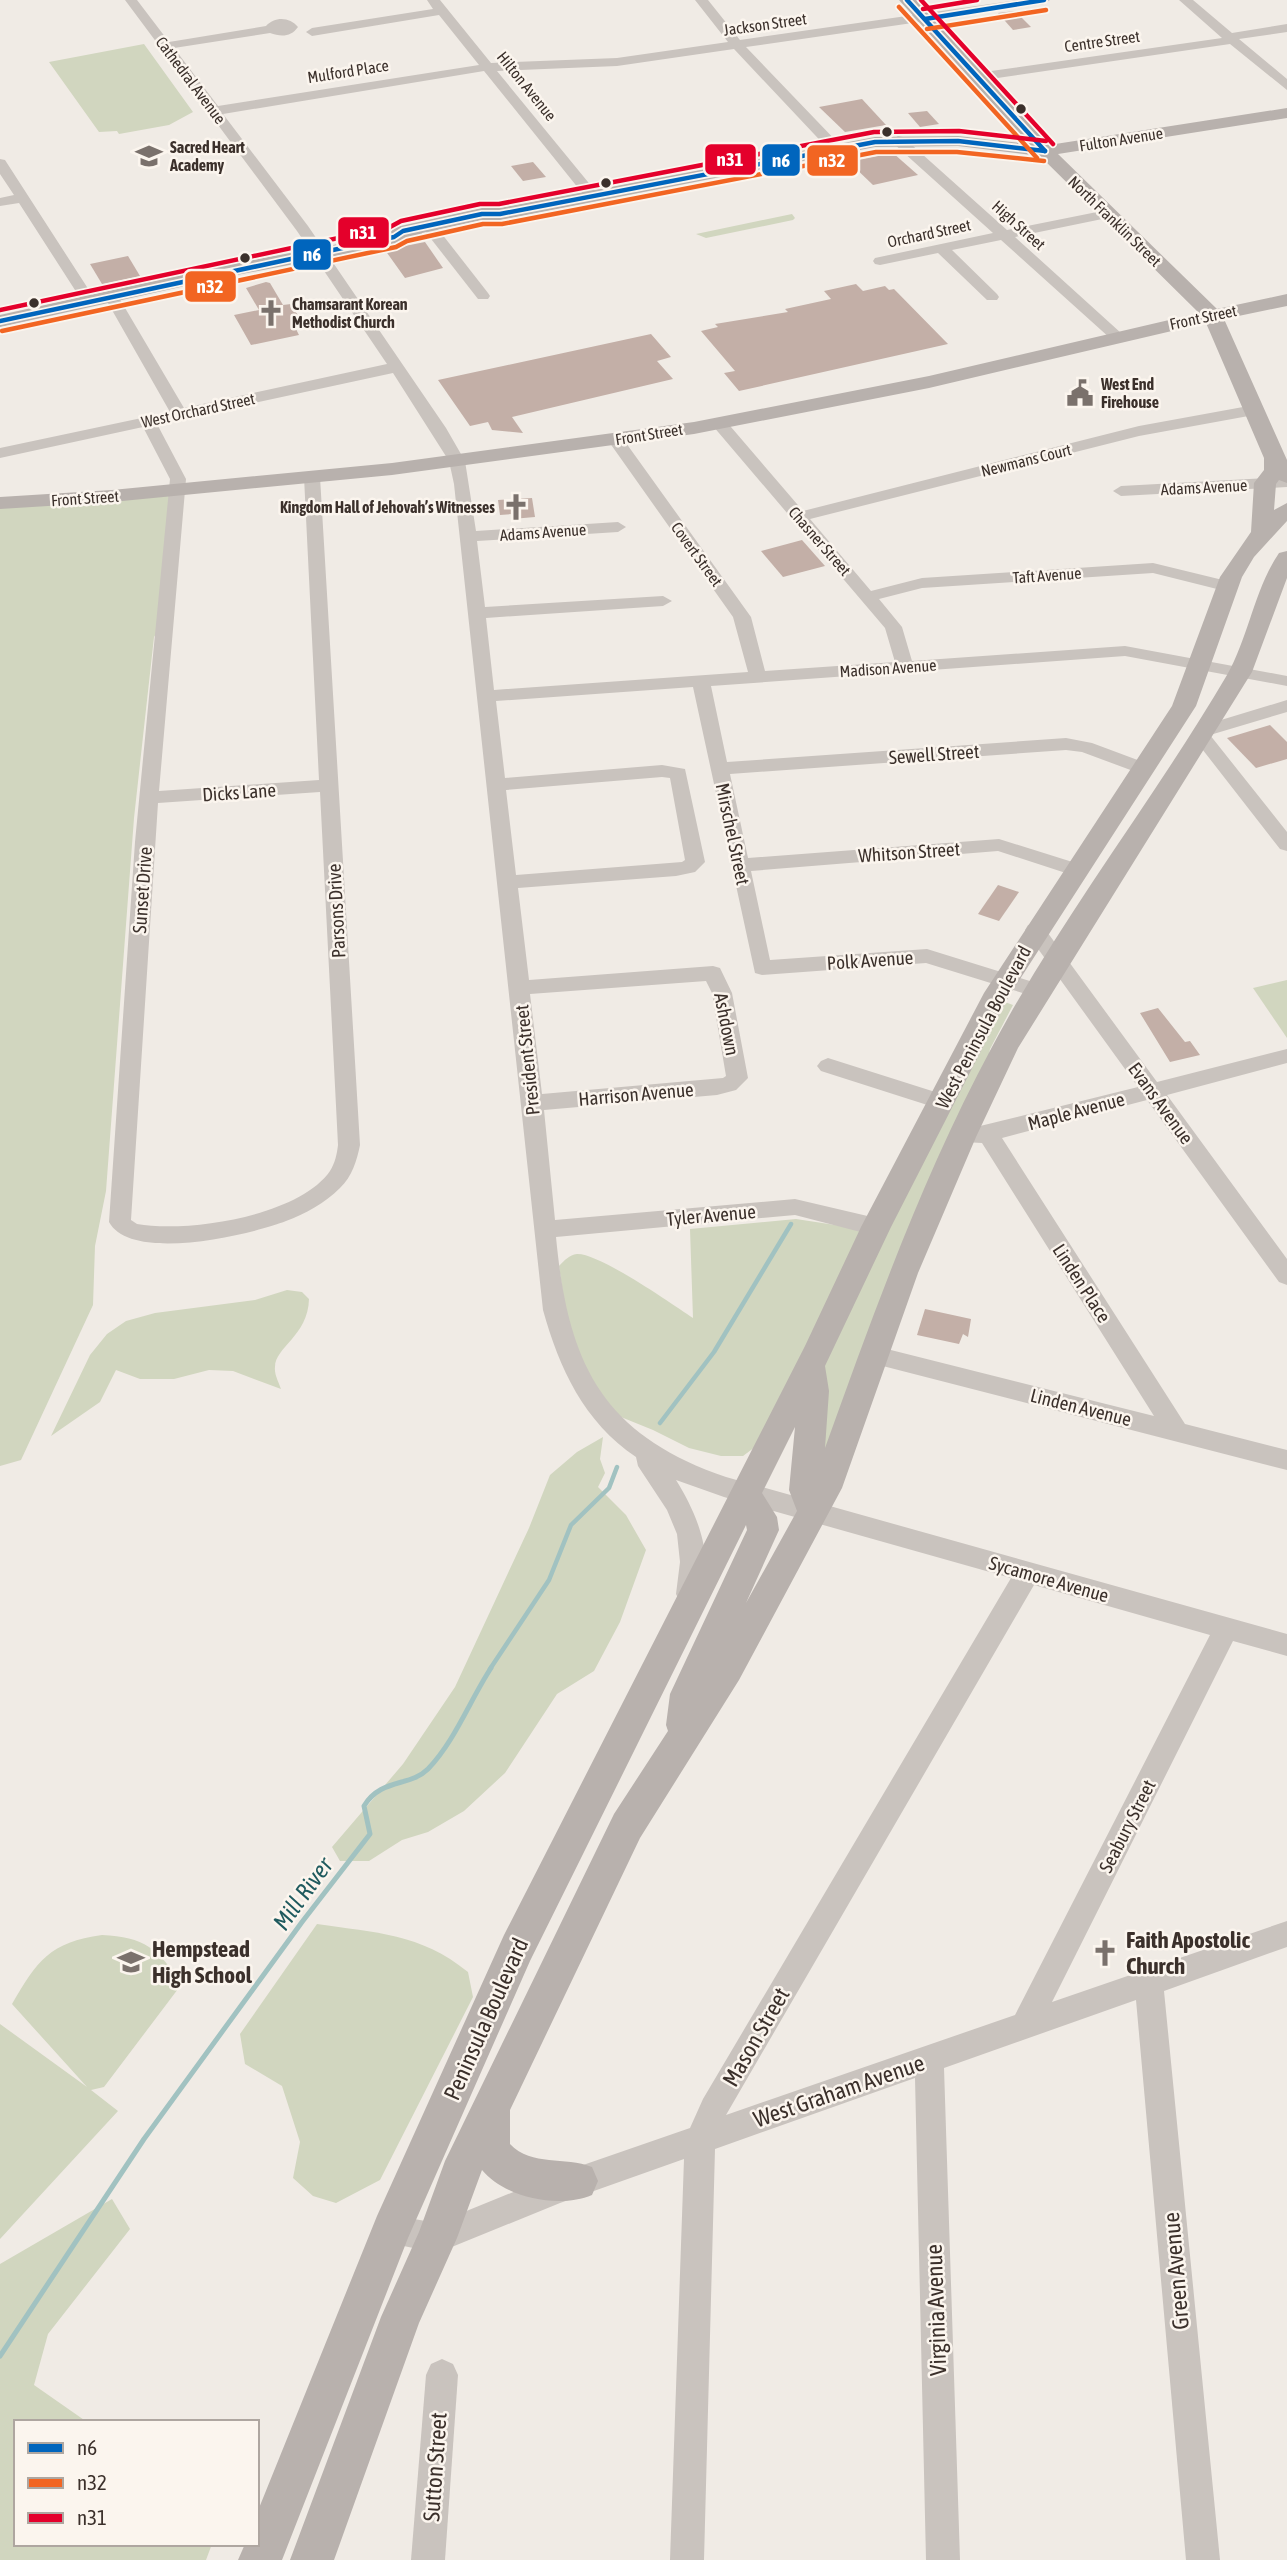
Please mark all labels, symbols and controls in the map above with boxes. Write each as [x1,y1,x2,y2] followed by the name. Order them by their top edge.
[722,9,808,39] street label: Jackson Street
[1063,27,1141,55] street label: Centre Street
[152,33,230,127] street label: Cathedral Avenue
[494,48,560,124] street label: Hilton Avenue
[306,56,390,86] street label: Mulford Place
[1014,102,1028,116] unlabelled marker
[1078,124,1164,154] street label: Fulton Avenue
[880,125,894,139] unlabelled marker
[169,138,245,174] place label: Sacred Heart Academy
[134,141,164,171] school or university icon: Sacred Heart Academy
[704,143,757,176] line badge: n31
[761,143,801,177] line badge: n6
[806,144,859,177] line badge: n32
[716,148,744,170] text: n31
[772,149,790,171] text: n6
[818,149,846,171] text: n32
[1065,172,1165,270] street label: North Franklin Street
[599,176,613,190] unlabelled marker
[988,197,1049,254] street label: High Street
[886,215,973,251] street label: Orchard Street
[337,216,390,249] line badge: n31
[349,221,377,243] text: n31
[292,238,332,271] line badge: n6
[303,243,321,265] text: n6
[238,251,252,265] unlabelled marker
[184,270,237,303] line badge: n32
[196,275,224,297] text: n32
[292,295,408,331] place label: Chamsarant Korean Methodist Church
[27,296,41,310] unlabelled marker
[256,298,286,328] church icon: Chamsarant Korean Methodist Church
[1168,301,1239,333] street label: Front Street
[1100,375,1159,411] place label: West End Firehouse
[1065,378,1095,408] public building icon: West End Firehouse
[140,389,257,431] street label: West Orchard Street
[614,420,684,448] street label: Front Street
[979,440,1073,480] street label: Newmans Court
[1160,476,1248,498] street label: Adams Avenue
[50,487,120,509] street label: Front Street
[501,492,531,522] church icon: Kingdom Hall of Jehovah’s Witnesses
[280,498,495,516] place label: Kingdom Hall of Jehovah’s Witnesses
[785,503,855,579] street label: Chasner Street
[668,518,726,590] street label: Covert Street
[499,520,587,544] street label: Adams Avenue
[1012,564,1082,586] street label: Taft Avenue
[839,656,937,680] street label: Madison Avenue
[888,740,980,768] street label: Sewell Street
[201,778,277,806] street label: Dicks Lane
[711,781,755,887] street label: Mirschel Street
[857,837,961,867] street label: Whitson Street
[128,846,156,934] street label: Sunset Drive
[323,863,349,959] street label: Parsons Drive
[931,942,1035,1112] street label: West Peninsula Boulevard
[826,946,914,974] street label: Polk Avenue
[710,991,744,1057] street label: Ashdown
[510,1004,544,1116] street label: President Street
[1124,1058,1198,1148] street label: Evans Avenue
[578,1078,694,1110] street label: Harrison Avenue
[1025,1088,1127,1134] street label: Maple Avenue
[665,1200,757,1230] street label: Tyler Avenue
[1048,1240,1116,1326] street label: Linden Place
[1028,1384,1134,1430] street label: Linden Avenue
[987,1551,1111,1607] street label: Sycamore Avenue
[1094,1776,1160,1876] street label: Seabury Street
[267,1852,338,1935] water label: Mill River
[1126,1927,1250,1979] place label: Faith Apostolic Church
[439,1934,533,2104] street label: Peninsula Boulevard
[152,1936,253,1988] place label: Hempstead High School
[1090,1938,1120,1968] church icon: Faith Apostolic Church
[116,1947,146,1977] school or university icon: Hempstead High School
[717,1983,795,2091] street label: Mason Street
[750,2050,928,2132] street label: West Graham Avenue
[1158,2211,1194,2331] street label: Green Avenue
[921,2244,951,2376] street label: Virginia Avenue
[418,2412,452,2522] street label: Sutton Street
[14,2420,259,2546] legend
[77,2435,97,2459] text: n6
[77,2470,107,2494] text: n32
[77,2505,107,2529] text: n31

